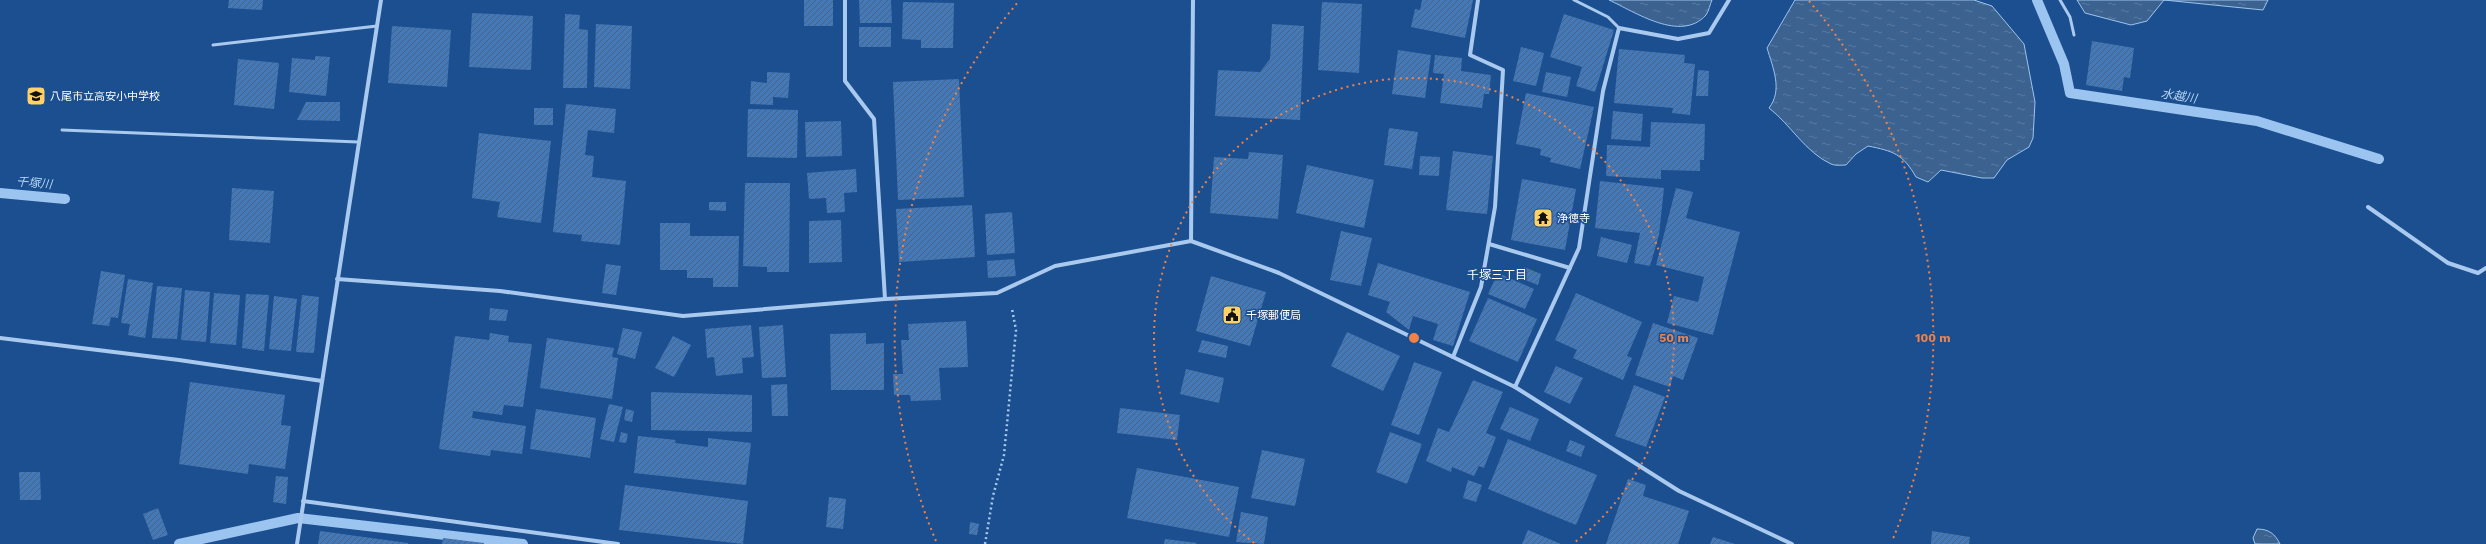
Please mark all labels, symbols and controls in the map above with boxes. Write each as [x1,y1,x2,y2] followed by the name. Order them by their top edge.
[25,85,47,107] school or university icon: 八尾市立高安小中学校
[2160,86,2200,106] water label: 水越川
[50,90,160,103] place label: 八尾市立高安小中学校
[15,174,55,192] water label: 千塚川
[1532,207,1554,229] temple icon: 浄徳寺
[1557,212,1590,225] place label: 浄徳寺
[1467,268,1527,282] district label: 千塚三丁目
[1221,304,1243,326] public building icon: 千塚郵便局
[1246,309,1301,322] place label: 千塚郵便局
[1407,331,1421,345] centre of rings
[1659,331,1689,345] text: 50 m
[1915,331,1951,345] text: 100 m

